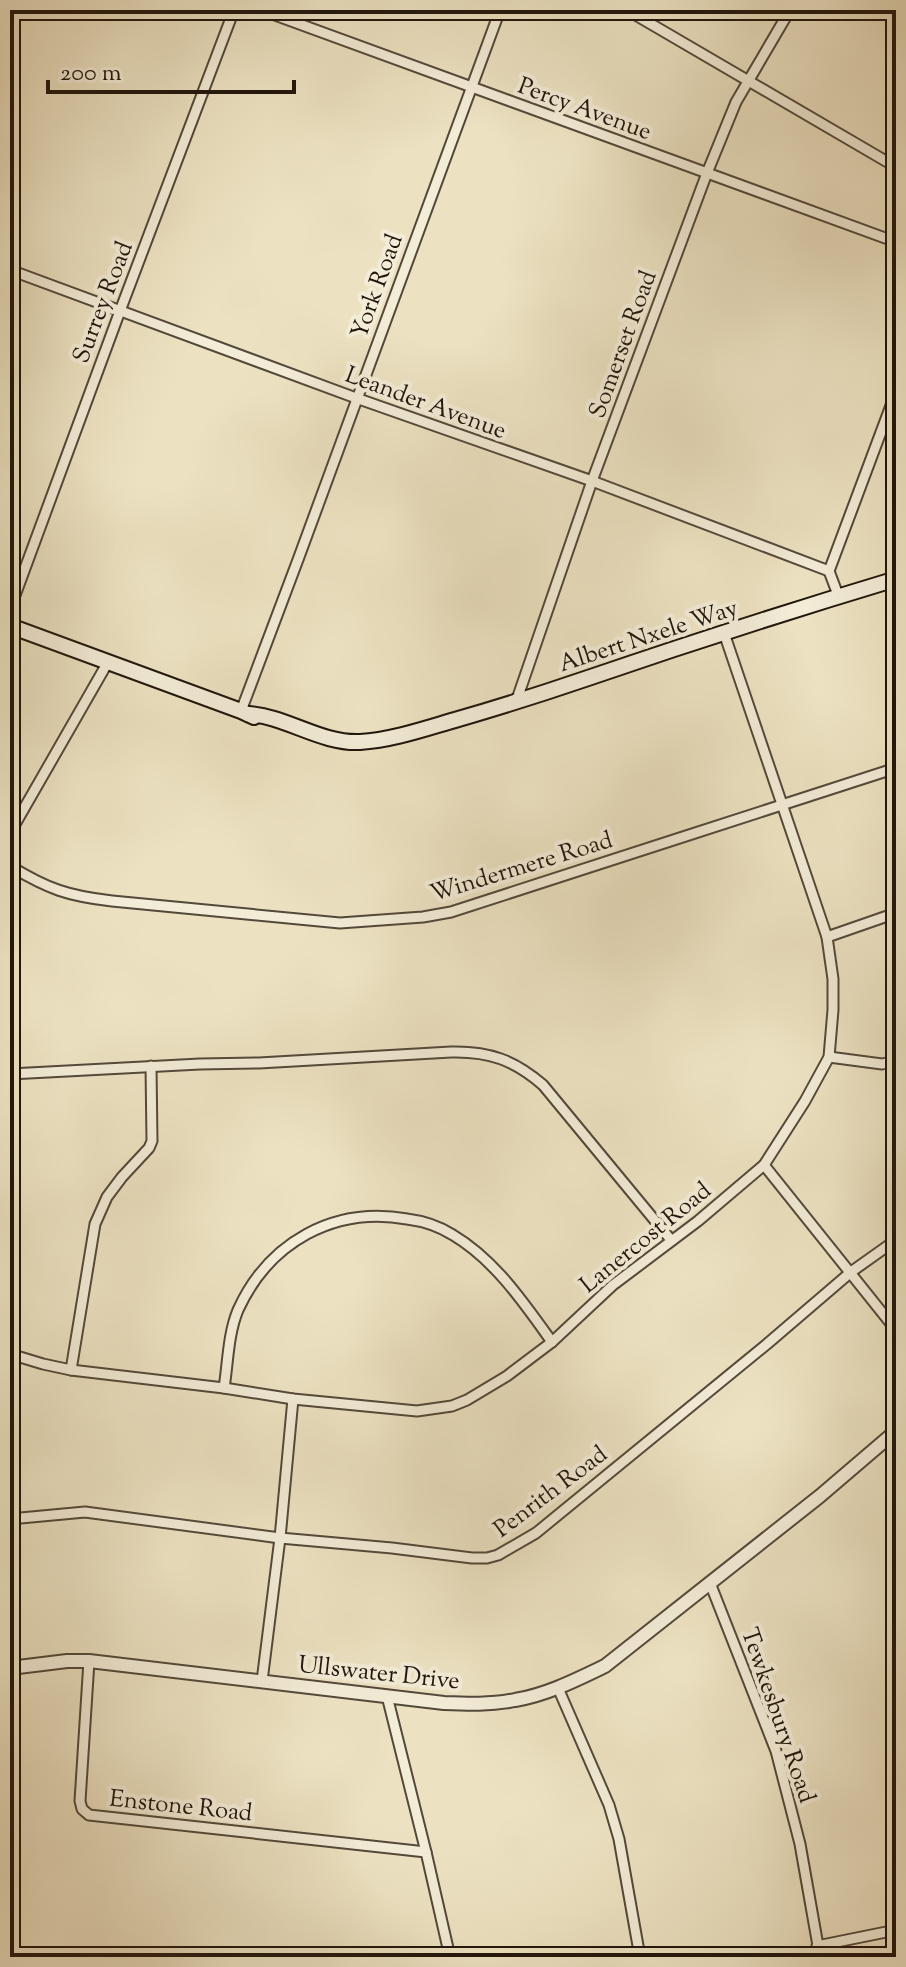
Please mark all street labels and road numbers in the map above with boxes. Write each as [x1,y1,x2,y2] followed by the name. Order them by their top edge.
[513,70,656,150] street label: Percy Avenue
[343,229,413,344] street label: York Road
[65,236,143,369] street label: Surrey Road
[581,266,667,423] street label: Somerset Road
[340,359,511,449] street label: Leander Avenue
[555,592,743,682] street label: Albert Nxele Way
[426,824,618,912] street label: Windermere Road
[573,1175,720,1302] street label: Lanercost Road
[487,1438,616,1547] street label: Penrith Road
[731,1623,823,1808] street label: Tewkesbury Road
[296,1649,461,1699] street label: Ullswater Drive
[108,1783,254,1831] street label: Enstone Road

